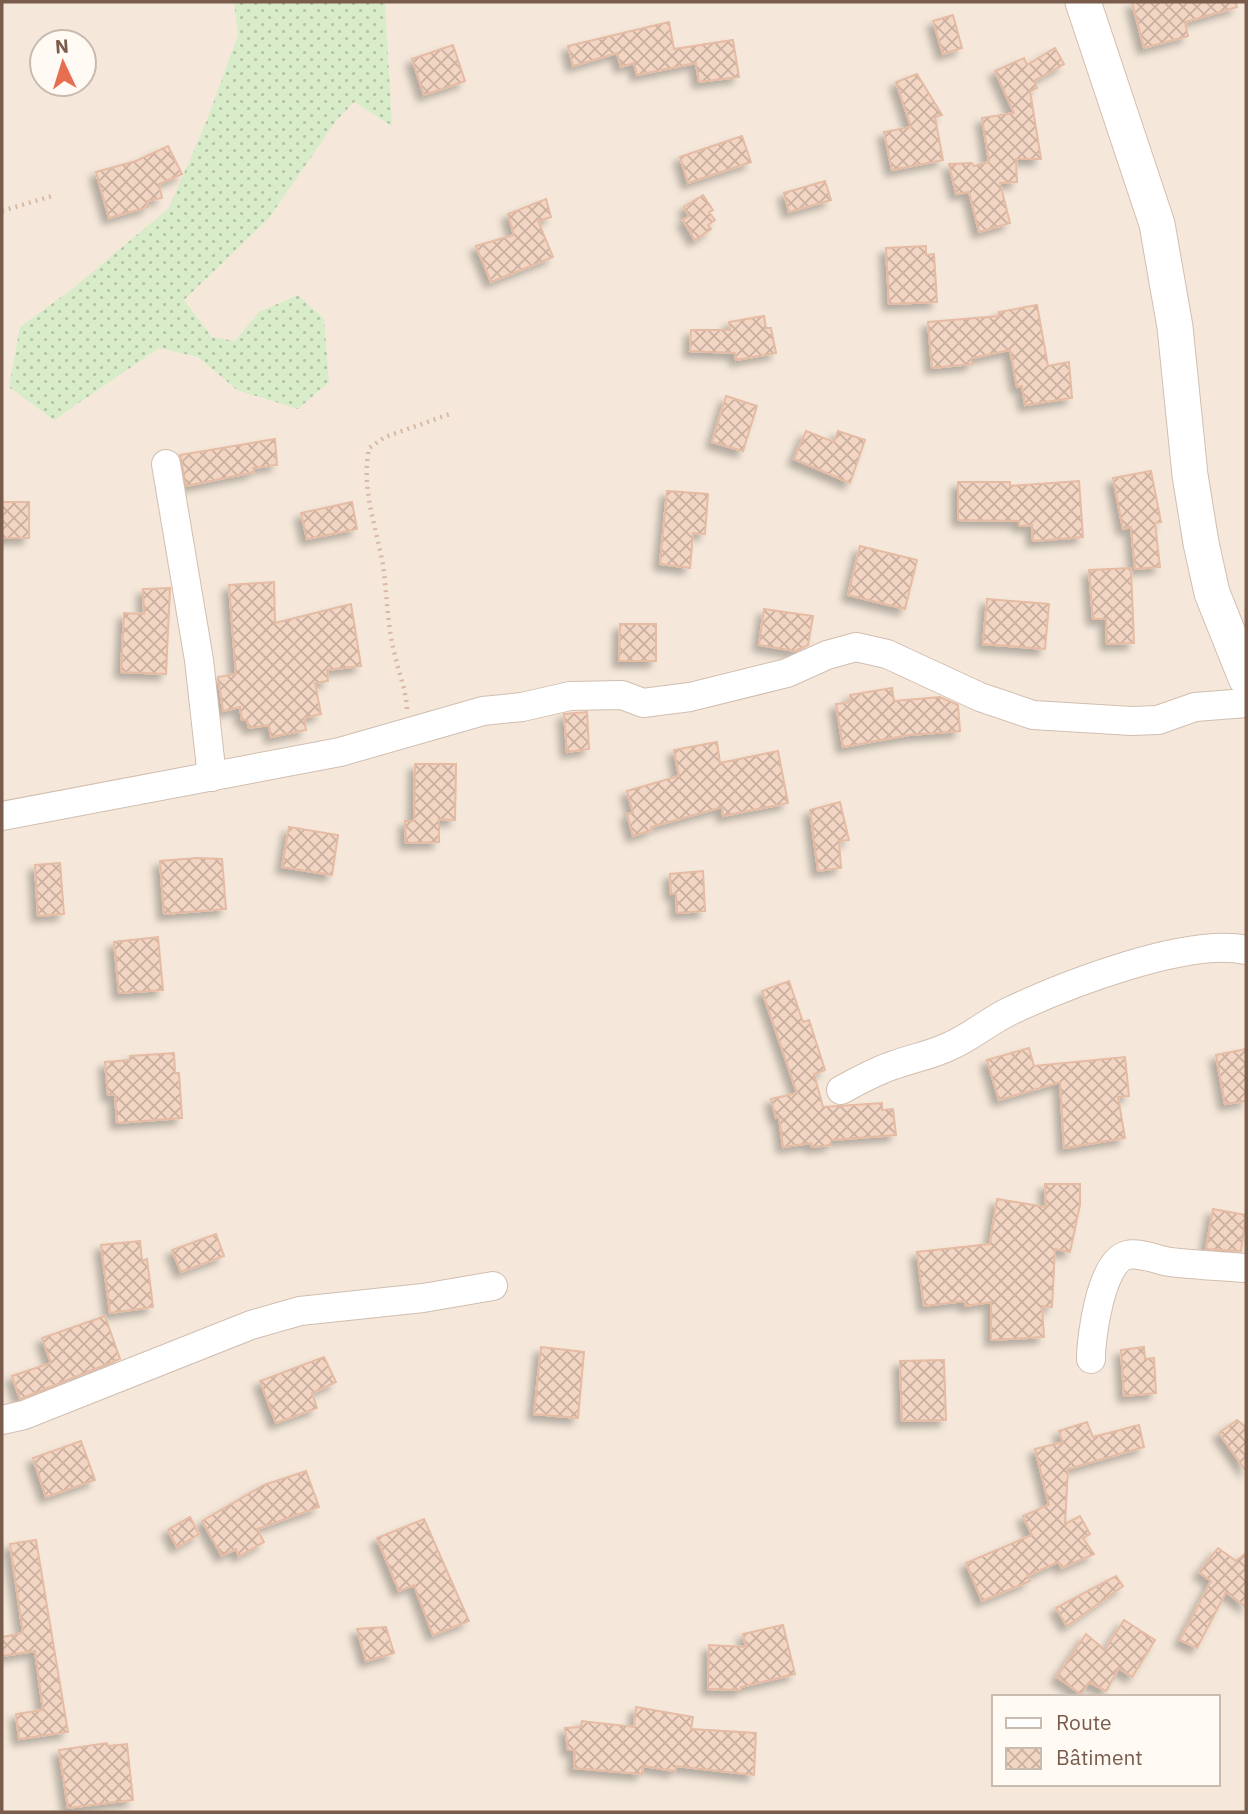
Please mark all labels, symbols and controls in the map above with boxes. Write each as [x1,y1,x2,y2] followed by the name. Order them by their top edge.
[28,28,98,98] north arrow
[54,34,70,58] text: N
[992,1695,1220,1786] legend
[1056,1708,1112,1736] text: Route
[1056,1743,1143,1771] text: Bâtiment

